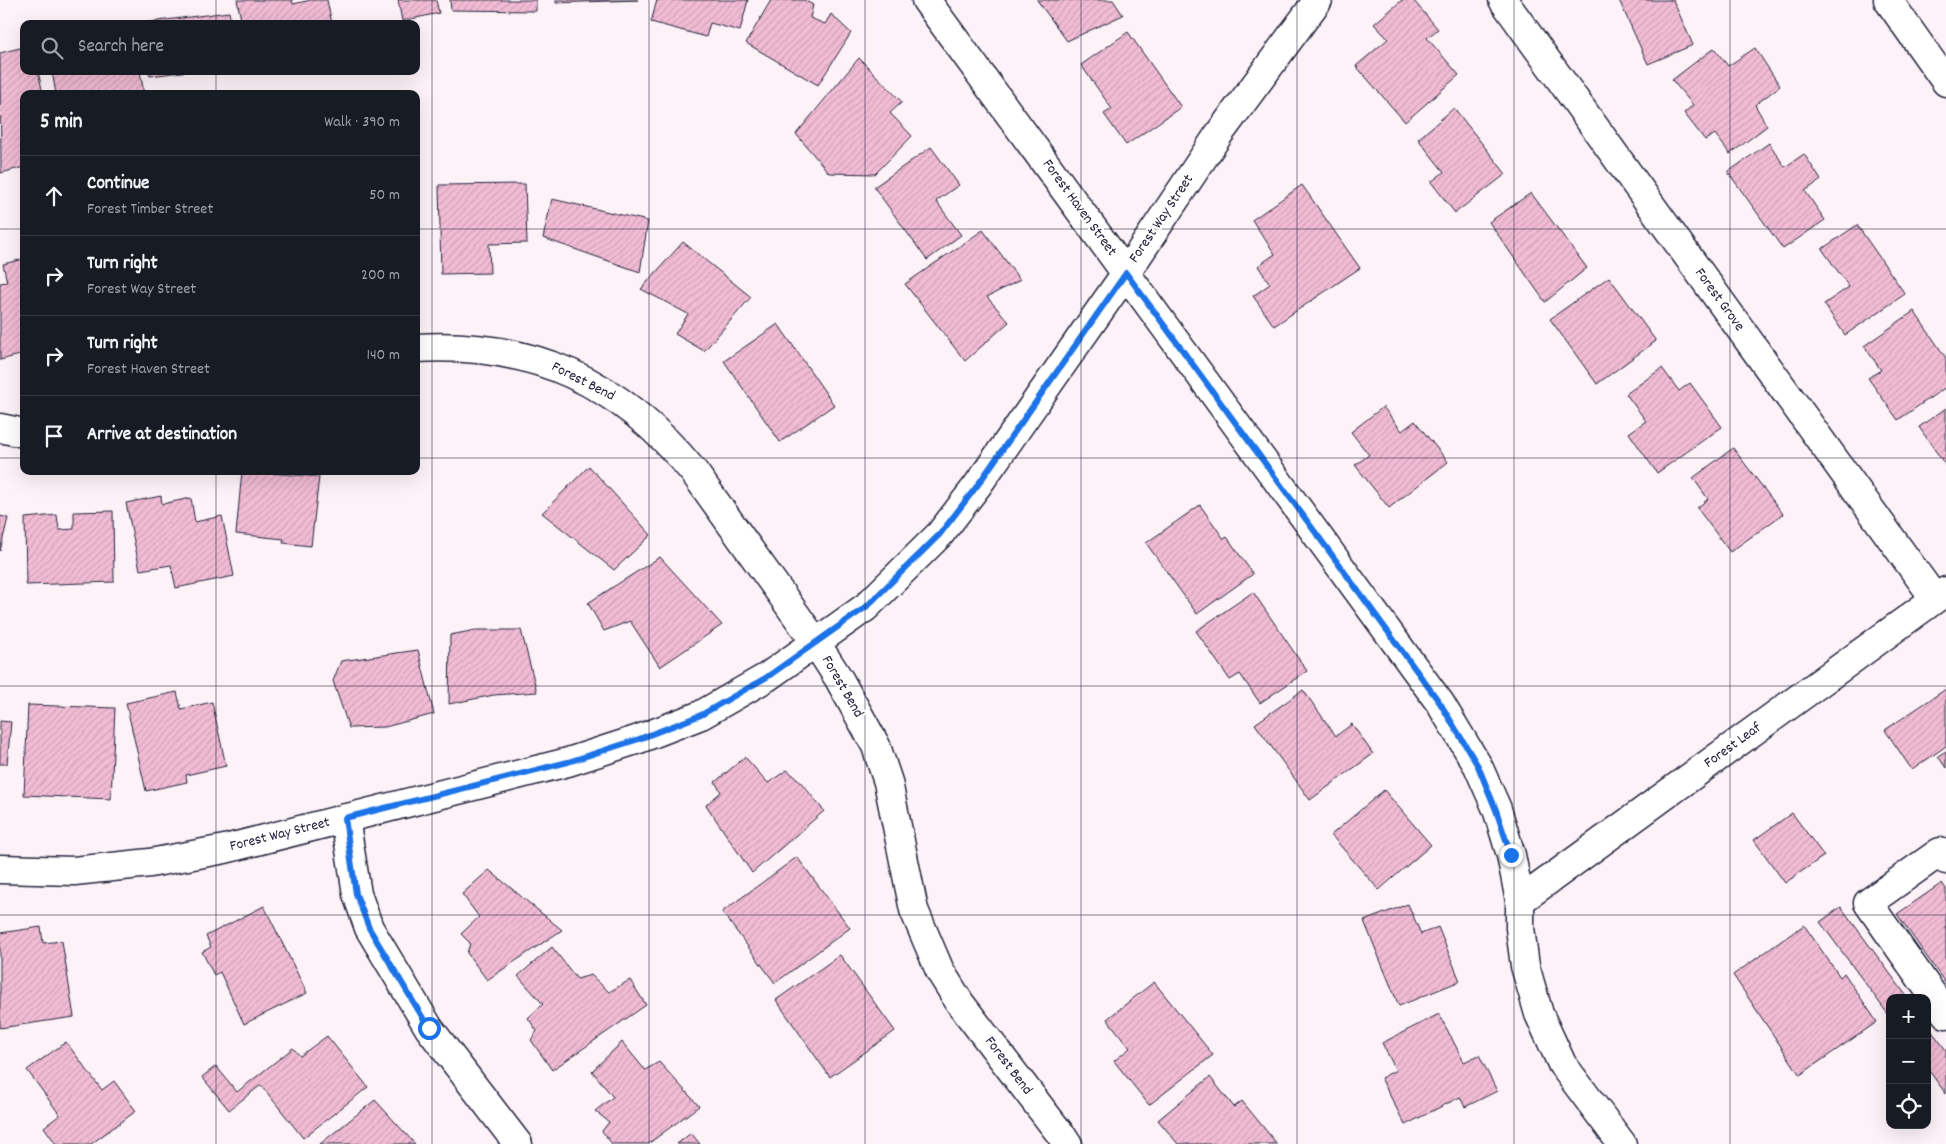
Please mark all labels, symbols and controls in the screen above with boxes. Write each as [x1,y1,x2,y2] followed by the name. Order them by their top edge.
[20,20,420,75] search box
[38,34,66,62] icon: search
[78,34,164,61] text: Search here
[40,108,83,138] text: 5 min
[324,111,400,134] text: Walk · 390 m
[1036,155,1122,261] street label: Forest Haven Street
[1124,170,1200,268] street label: Forest Way Street
[87,171,149,198] text: Continue
[40,182,68,210] icon: ahead
[369,184,400,207] text: 50 m
[87,198,213,221] text: Forest Timber Street
[87,251,158,278] text: Turn right
[40,262,68,290] icon: right
[361,264,400,287] text: 200 m
[1688,264,1750,337] street label: Forest Grove
[87,278,196,301] text: Forest Way Street
[87,331,158,358] text: Turn right
[40,342,68,370] icon: right
[366,344,400,367] text: 140 m
[547,357,619,407] street label: Forest Bend
[87,358,210,381] text: Forest Haven Street
[40,422,68,450] icon: arrive
[87,422,237,449] text: Arrive at destination
[815,652,869,722] street label: Forest Bend
[1700,717,1767,774] street label: Forest Leaf
[228,812,333,858] street label: Forest Way Street
[1500,844,1523,867] route end
[1886,994,1931,1129] map controls
[1886,994,1931,1039] button: +
[418,1017,441,1040] route start
[979,1032,1037,1100] street label: Forest Bend
[1886,1039,1931,1084] button: −
[1886,1084,1931,1129] button: locate

